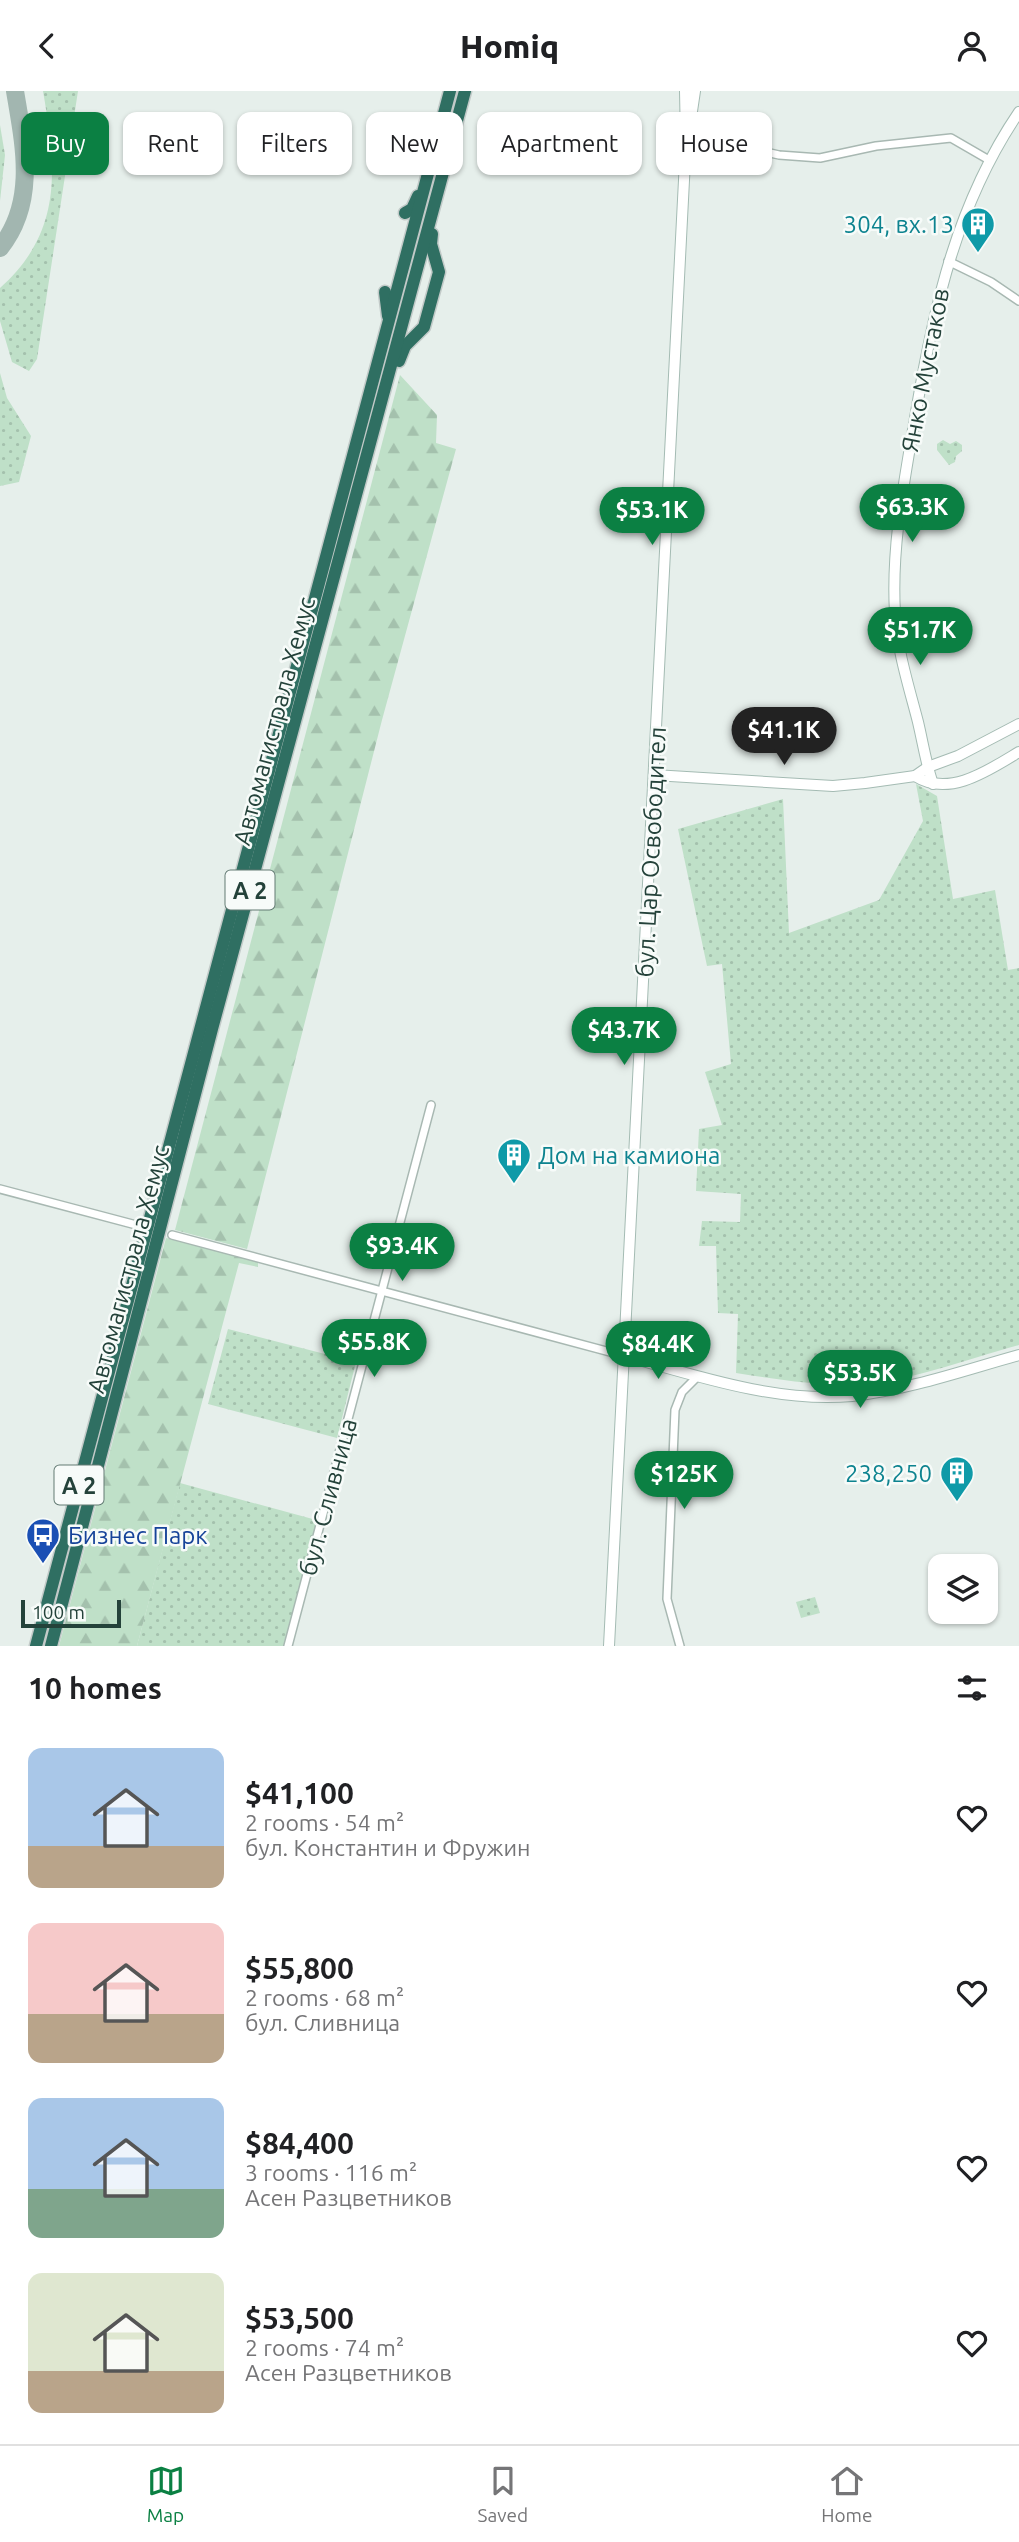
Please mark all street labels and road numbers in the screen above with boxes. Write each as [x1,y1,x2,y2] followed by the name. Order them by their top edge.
[896,286,954,454] street label: Янко Мустаков
[228,594,320,848] street label: Автомагистрала Хемус
[631,726,671,978] street label: бул. Цар Освободител
[226,870,274,909] road number: A 2
[82,1142,174,1396] street label: Автомагистрала Хемус
[294,1415,362,1579] street label: бул. Сливница
[55,1465,104,1505] road number: A 2

